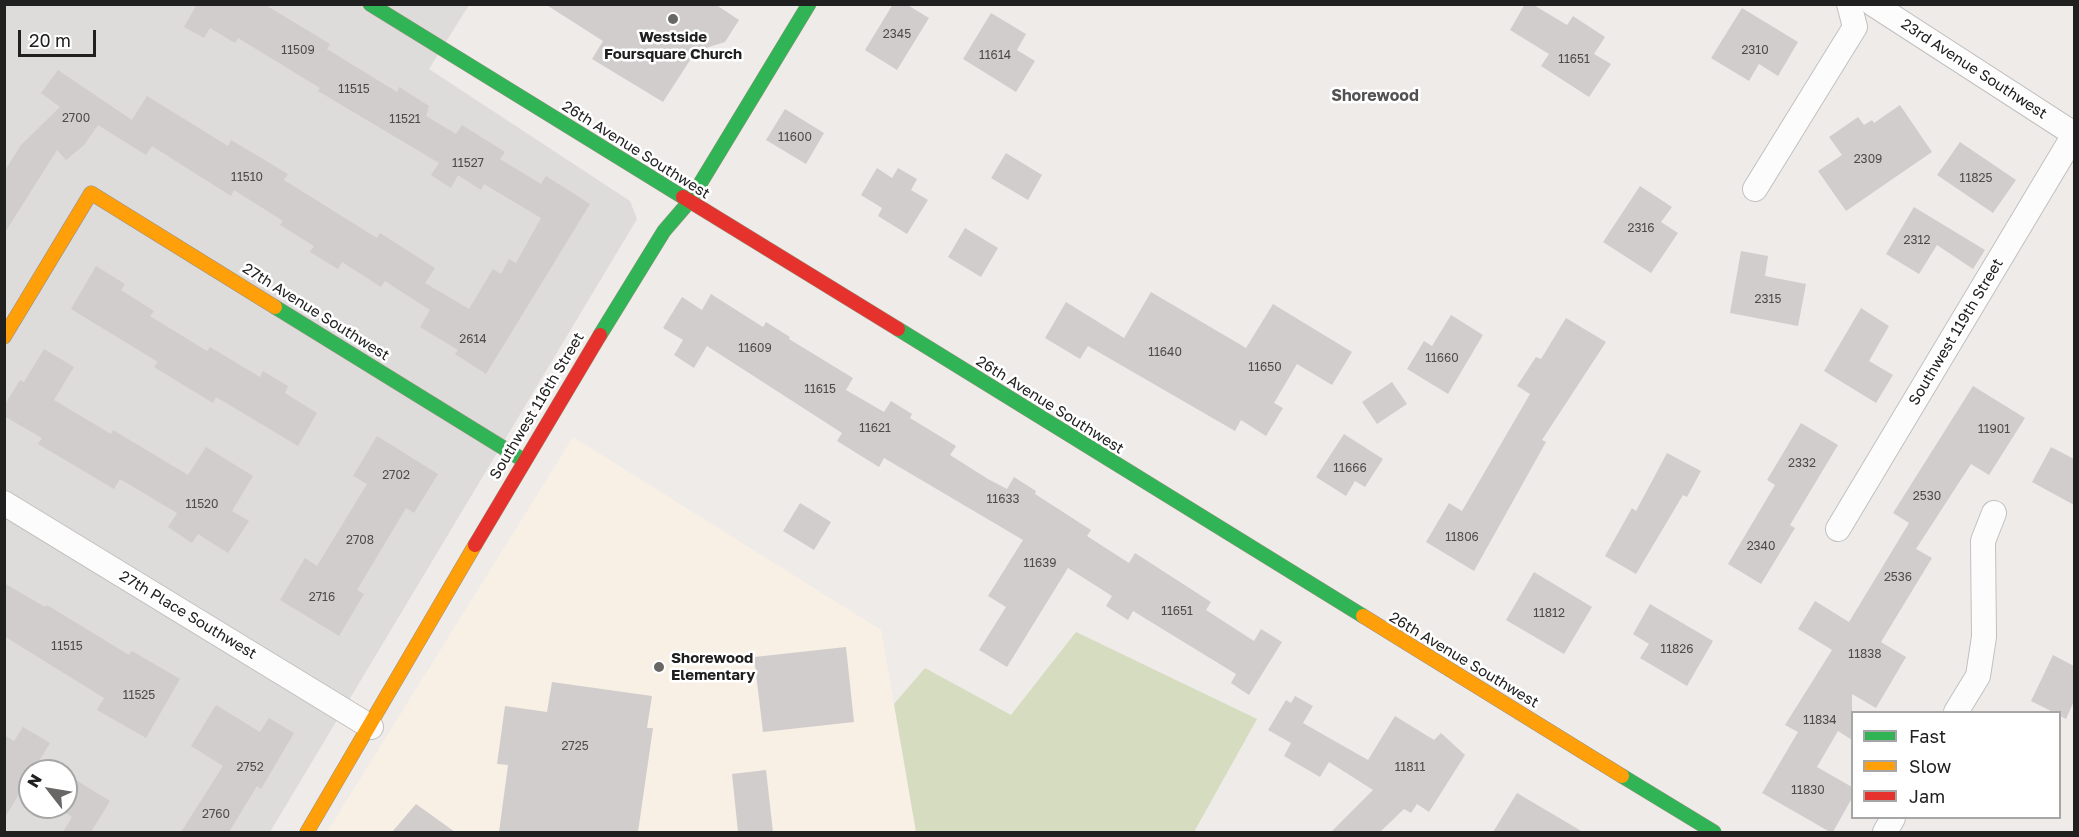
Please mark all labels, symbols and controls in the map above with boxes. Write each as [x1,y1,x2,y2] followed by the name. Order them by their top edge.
[666,12,680,26] marker: Westside Foursquare Church
[1898,15,2050,123] street label: 23rd Avenue Southwest
[21,18,99,56] scale bar
[883,27,911,41] house number: 2345
[604,28,742,63] place label: Westside Foursquare Church
[29,29,71,51] text: 20 m
[281,43,315,57] house number: 11509
[1741,43,1769,57] house number: 2310
[979,48,1011,62] house number: 11614
[1558,52,1590,66] house number: 11651
[338,82,370,96] house number: 11515
[1331,86,1419,106] district label: Shorewood
[559,97,713,203] street label: 26th Avenue Southwest
[62,111,90,125] house number: 2700
[389,112,421,126] house number: 11521
[778,130,812,144] house number: 11600
[1854,152,1882,166] house number: 2309
[452,156,484,170] house number: 11527
[231,170,263,184] house number: 11510
[1960,171,1992,185] house number: 11825
[1627,221,1655,235] house number: 2316
[1904,233,1930,247] house number: 2312
[1905,255,2007,409] street label: Southwest 119th Street
[239,259,393,365] street label: 27th Avenue Southwest
[1755,292,1781,306] house number: 2315
[486,329,588,483] street label: Southwest 116th Street
[459,332,487,346] house number: 2614
[738,341,772,355] house number: 11609
[1148,345,1182,359] house number: 11640
[1425,351,1459,365] house number: 11660
[973,352,1127,458] street label: 26th Avenue Southwest
[1248,360,1282,374] house number: 11650
[804,382,836,396] house number: 11615
[859,421,891,435] house number: 11621
[1978,422,2010,436] house number: 11901
[1788,456,1816,470] house number: 2332
[1333,461,1367,475] house number: 11666
[382,468,410,482] house number: 2702
[1913,489,1941,503] house number: 2530
[987,492,1019,506] house number: 11633
[186,497,218,511] house number: 11520
[1445,530,1479,544] house number: 11806
[346,533,374,547] house number: 2708
[1747,539,1775,553] house number: 2340
[1023,556,1057,570] house number: 11639
[116,567,260,663] street label: 27th Place Southwest
[1884,570,1912,584] house number: 2536
[309,590,335,604] house number: 2716
[1161,604,1193,618] house number: 11651
[1533,606,1565,620] house number: 11812
[1386,608,1542,712] street label: 26th Avenue Southwest
[51,639,83,653] house number: 11515
[1660,642,1694,656] house number: 11826
[1848,647,1882,661] house number: 11838
[671,649,755,684] place label: Shorewood Elementary
[652,660,666,674] marker: Shorewood Elementary
[123,688,155,702] house number: 11525
[1851,711,2061,819] legend
[1803,713,1837,727] house number: 11834
[1909,725,1946,747] text: Fast
[561,739,589,753] house number: 2725
[1909,755,1951,777] text: Slow
[18,759,78,819] north arrow
[236,760,264,774] house number: 2752
[1395,760,1425,774] house number: 11811
[23,770,46,791] text: N
[1791,783,1825,797] house number: 11830
[1909,785,1945,807] text: Jam
[202,807,230,821] house number: 2760

